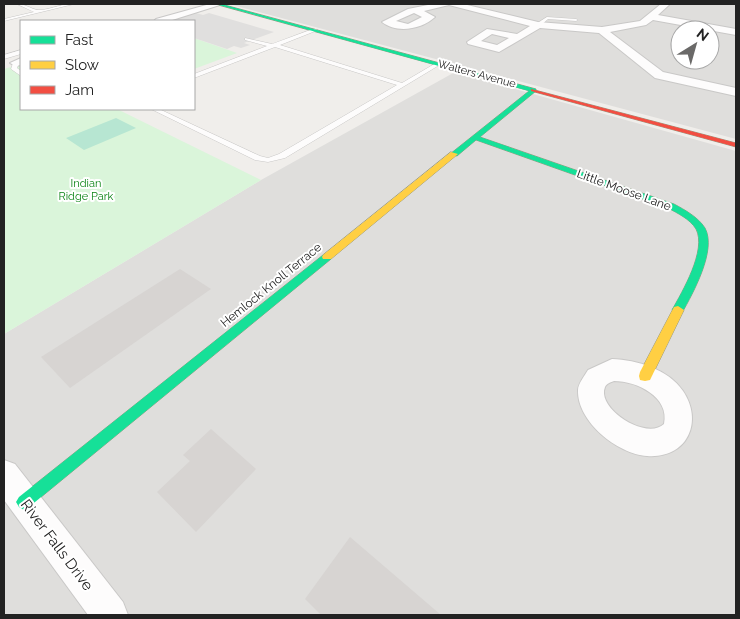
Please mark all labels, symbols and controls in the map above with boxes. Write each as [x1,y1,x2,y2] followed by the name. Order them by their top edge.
[20,20,195,110] legend
[670,20,720,70] north arrow
[694,25,712,44] text: N
[65,31,93,49] text: Fast
[65,56,99,74] text: Slow
[437,57,518,91] street label: Walters Avenue
[65,81,94,99] text: Jam
[575,166,673,214] street label: Little Moose Lane
[59,177,114,203] park label: Indian Ridge Park
[218,240,324,330] street label: Hemlock Knoll Terrace
[17,496,97,594] street label: River Falls Drive

